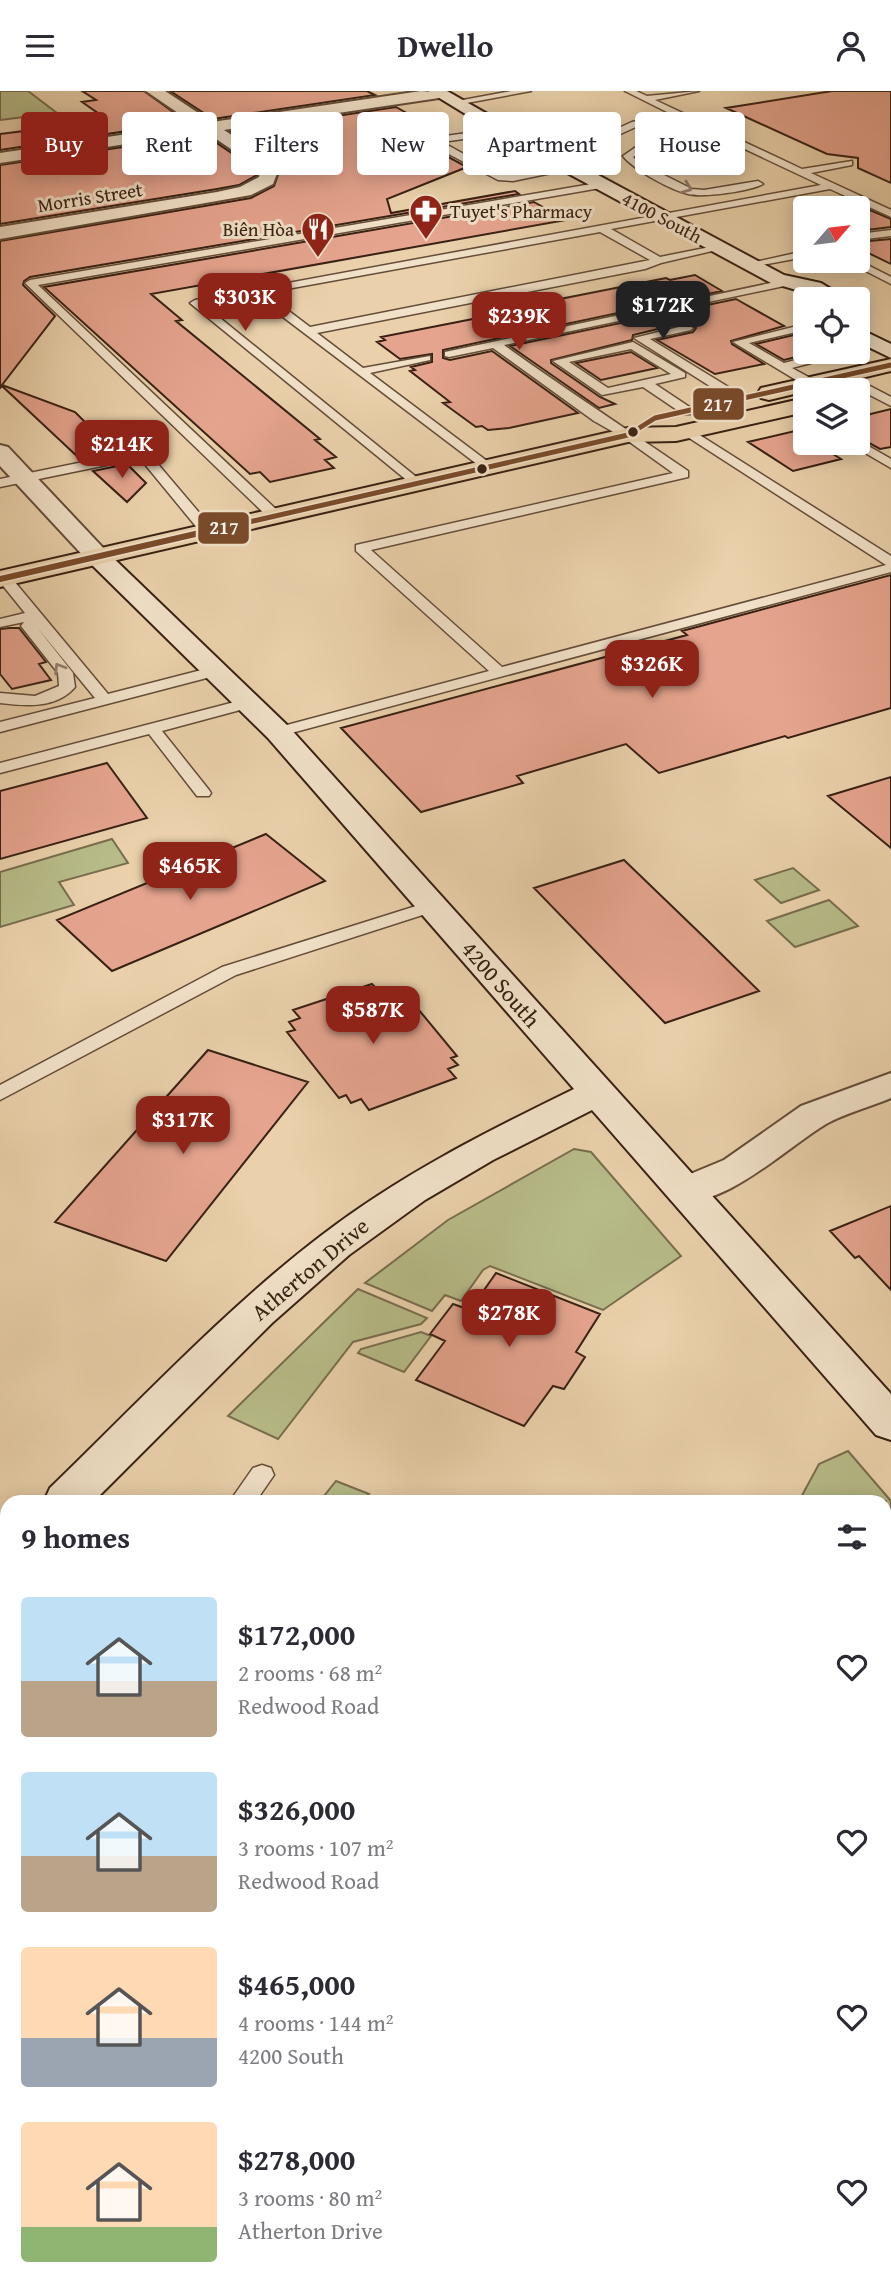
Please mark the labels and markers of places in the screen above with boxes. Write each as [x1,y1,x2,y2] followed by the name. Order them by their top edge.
[407,192,445,241] pharmacy icon: Tuyet's Pharmacy
[450,197,593,225] place label: Tuyet's Pharmacy
[299,210,337,259] restaurant icon: Biên Hòa
[223,215,294,243] place label: Biên Hòa
[196,273,294,333] pin: $303K
[614,281,712,341] pin: $172K
[470,293,568,352] pin: $239K
[73,421,171,480] pin: $214K
[626,425,640,439] unlabelled marker
[475,462,489,476] unlabelled marker
[603,641,701,700] pin: $326K
[141,843,239,902] pin: $465K
[324,986,422,1046] pin: $587K
[134,1097,232,1156] pin: $317K
[460,1289,558,1349] pin: $278K

